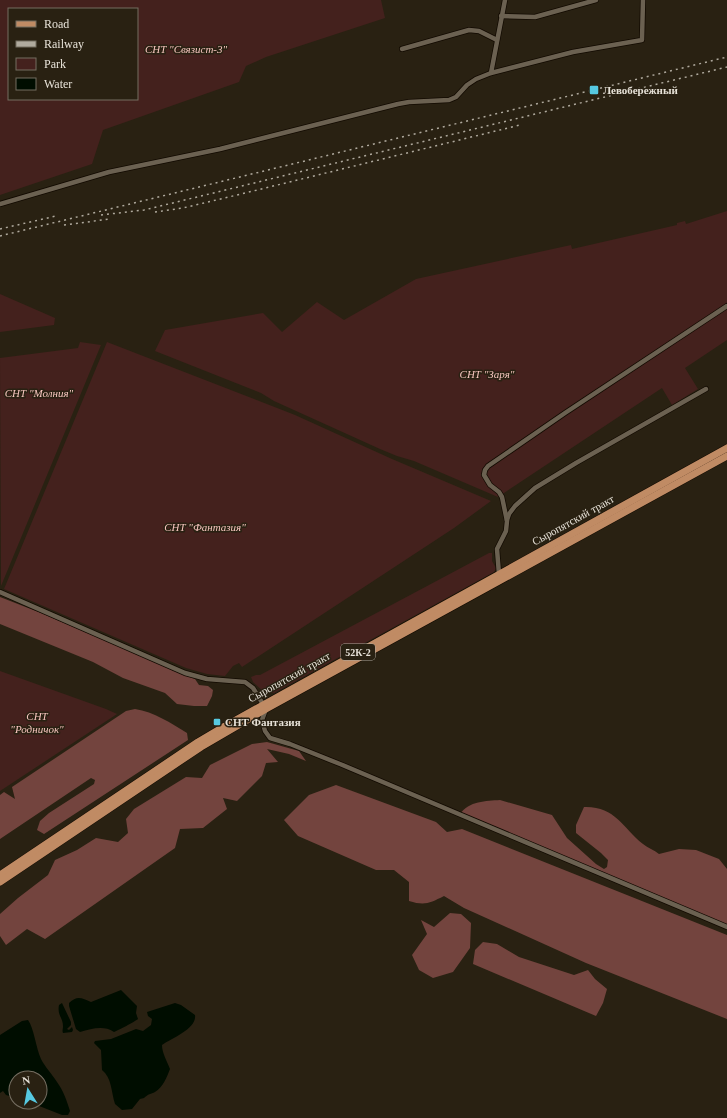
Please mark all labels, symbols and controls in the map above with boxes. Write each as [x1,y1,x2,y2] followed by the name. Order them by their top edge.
[8,8,138,100] legend
[44,17,69,31] text: Road
[44,37,84,51] text: Railway
[145,43,228,55] park label: СНТ "Связист-3"
[44,57,66,71] text: Park
[44,77,72,91] text: Water
[588,84,600,96] marker: Левобережный
[603,84,679,96] place label: Левобережный
[460,368,515,380] park label: СНТ "Заря"
[5,387,74,399] park label: СНТ "Молния"
[530,492,616,547] street label: Сыропятский тракт
[164,521,246,533] park label: СНТ "Фантазия"
[341,644,375,660] road number: 52К-2
[246,649,332,704] street label: Сыропятский тракт
[10,710,64,735] park label: СНТ "Родничок"
[225,716,301,728] place label: СНТ Фантазия
[212,717,222,727] marker: СНТ Фантазия
[8,1070,48,1110] north arrow
[21,1074,31,1087] text: N

